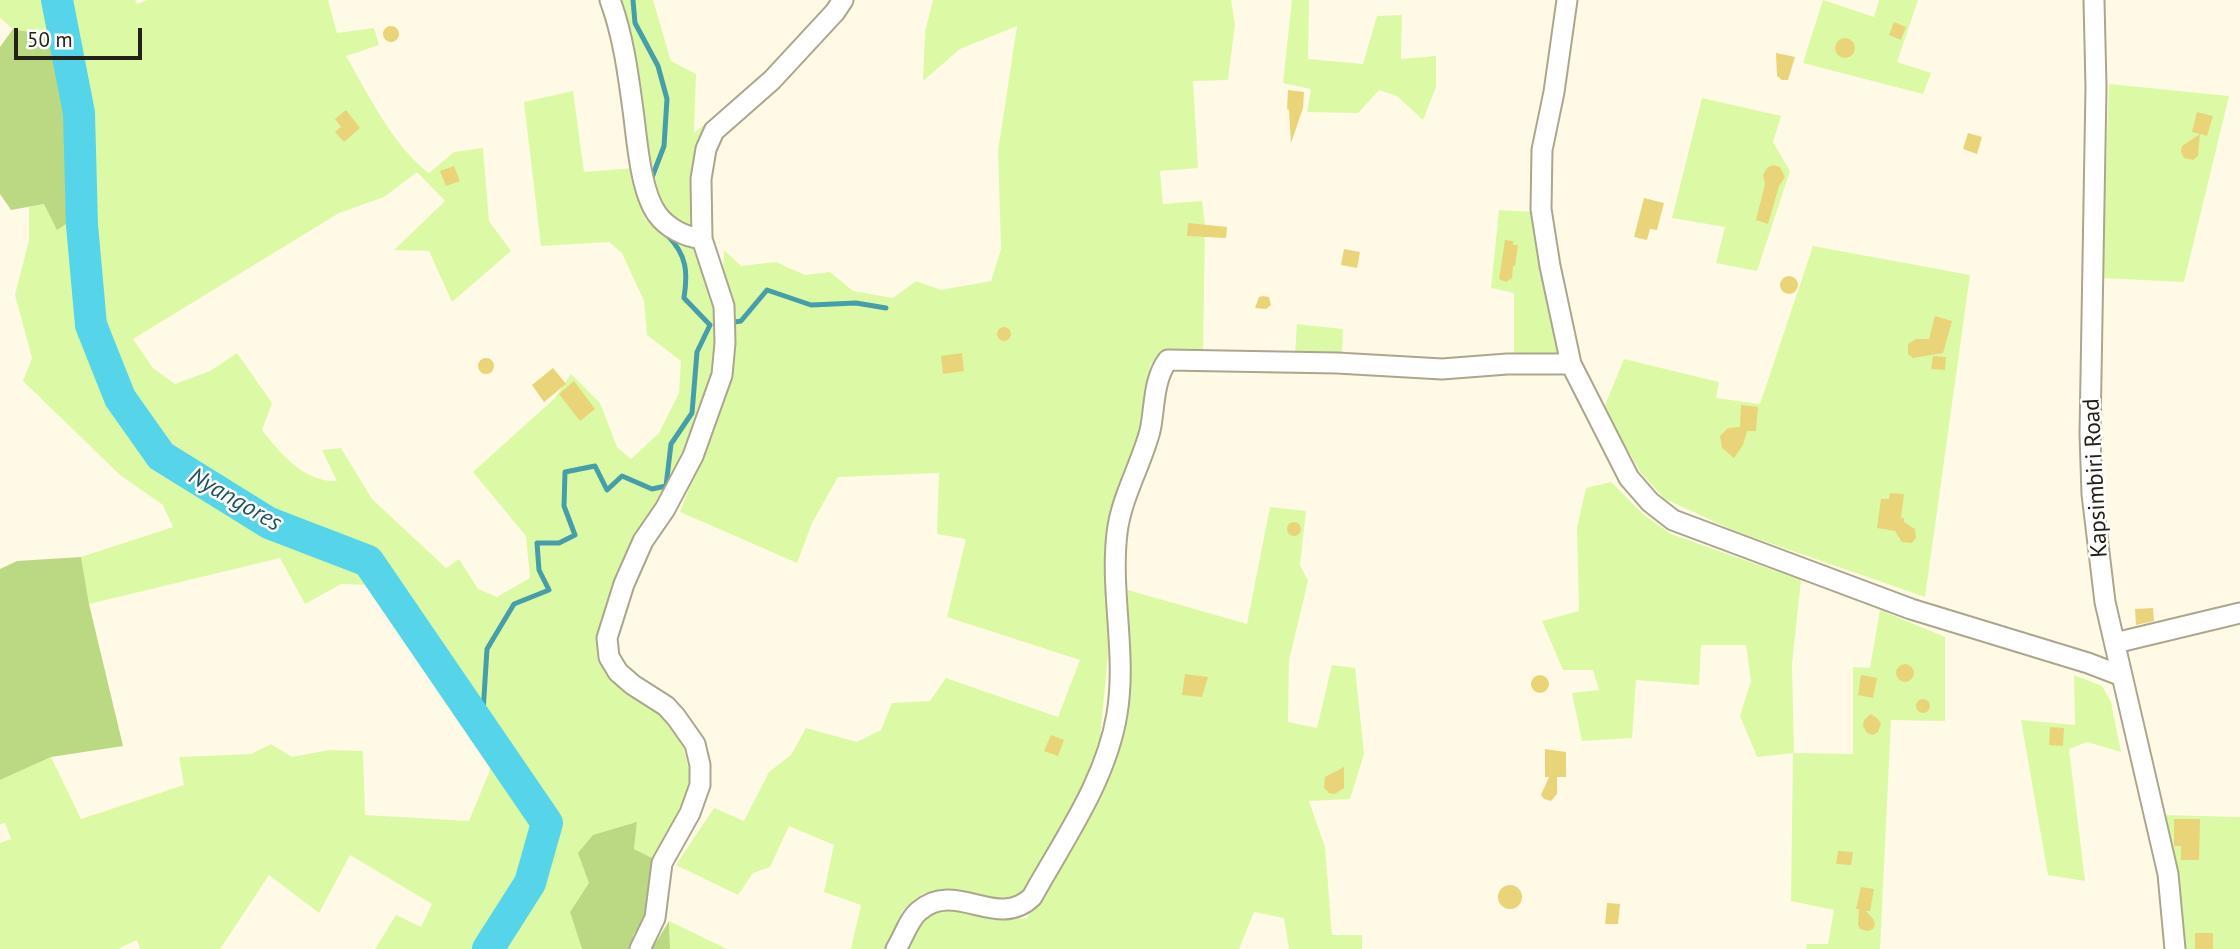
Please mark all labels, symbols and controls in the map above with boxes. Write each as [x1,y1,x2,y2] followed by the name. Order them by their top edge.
[18,14,145,58] scale bar
[27,26,73,53] text: 50 m
[2078,398,2114,558] street label: Kapsimbiri Road
[183,462,287,538] water label: Nyangores

